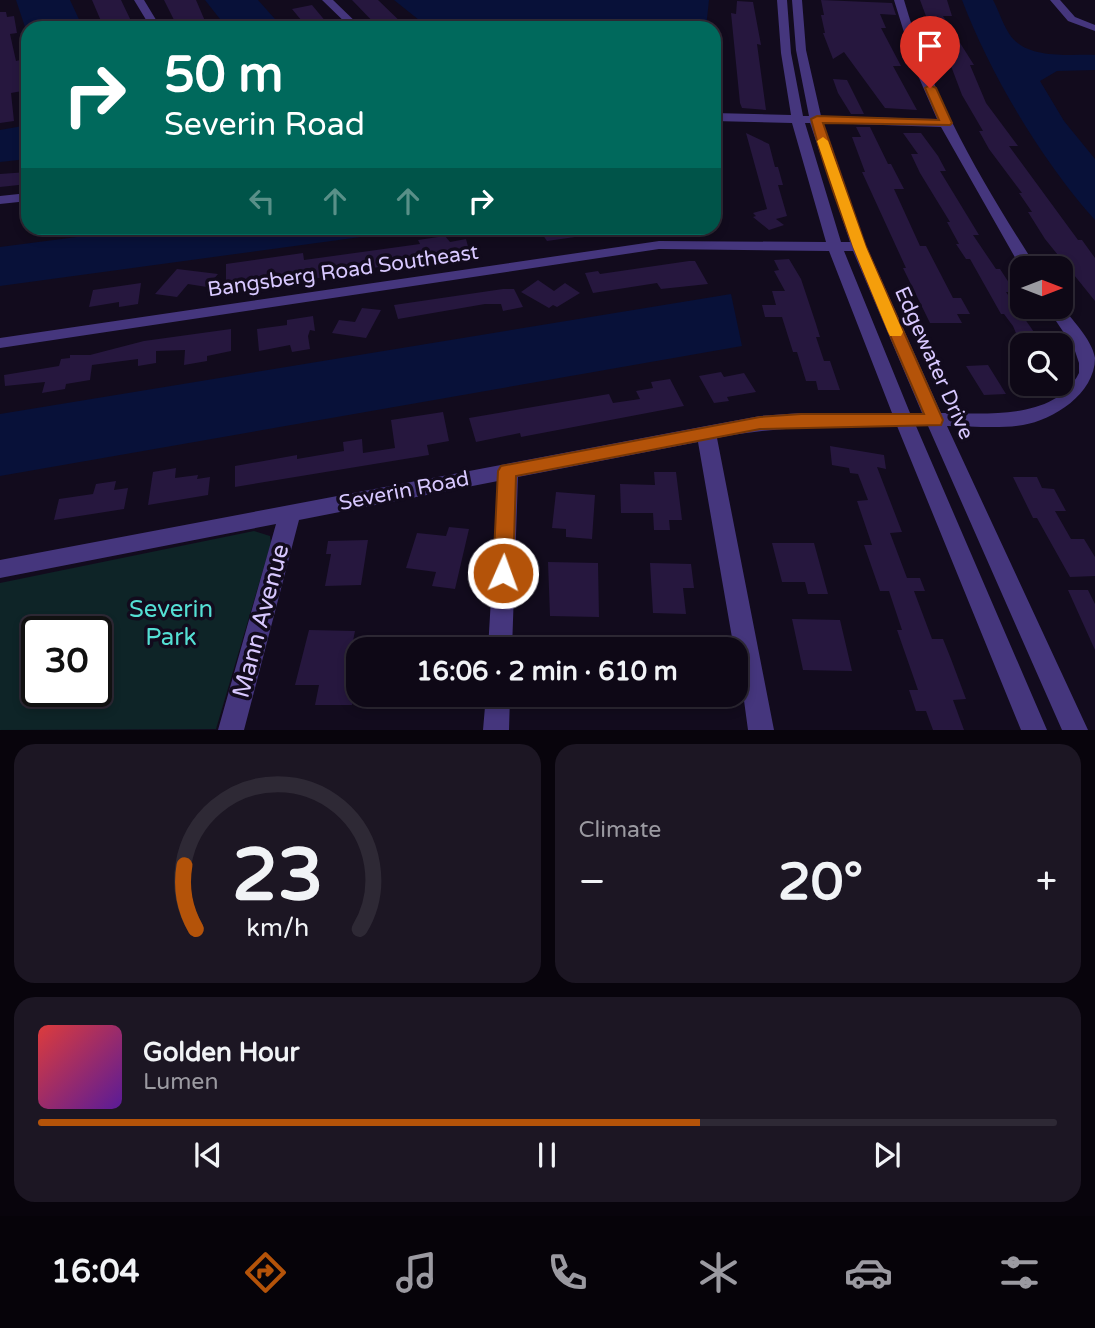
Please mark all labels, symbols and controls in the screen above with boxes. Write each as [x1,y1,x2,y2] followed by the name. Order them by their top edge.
[900,16,960,88] pin
[911,27,949,65] icon: arrive
[164,46,283,105] text: 50 m
[49,49,140,140] icon: right
[164,106,365,144] text: Severin Road
[243,182,281,220] icon: left
[316,182,354,220] icon: ahead
[389,182,427,220] icon: ahead
[462,182,500,220] icon: right
[206,240,480,302] street label: Bangsberg Road Southeast
[1010,256,1073,318] north arrow
[1010,256,1073,396] map controls
[889,283,979,443] street label: Edgewater Drive
[1010,333,1073,396] button: search
[337,466,471,516] street label: Severin Road
[466,536,540,610] position arrow
[227,541,295,701] street label: Mann Avenue
[129,595,213,652] park label: Severin Park
[21,616,112,707] speed limit sign: 30
[416,656,678,687] text: 16:06 · 2 min · 610 m
[579,816,661,844] text: Climate
[232,833,323,921] text: 23
[778,851,863,914] text: 20°
[579,859,606,905] text: −
[1036,859,1057,905] text: +
[246,913,309,943] text: km/h
[143,1037,300,1068] text: Golden Hour
[143,1068,218,1096] text: Lumen
[189,1136,227,1174] icon: previous
[528,1136,566,1174] icon: pause
[868,1136,906,1174] icon: next
[241,1248,290,1297] icon: directions
[392,1248,441,1297] icon: music
[543,1248,592,1297] icon: phone
[694,1248,743,1297] icon: climate
[844,1248,893,1297] icon: car
[995,1248,1044,1297] icon: filters
[51,1253,140,1291] text: 16:04

